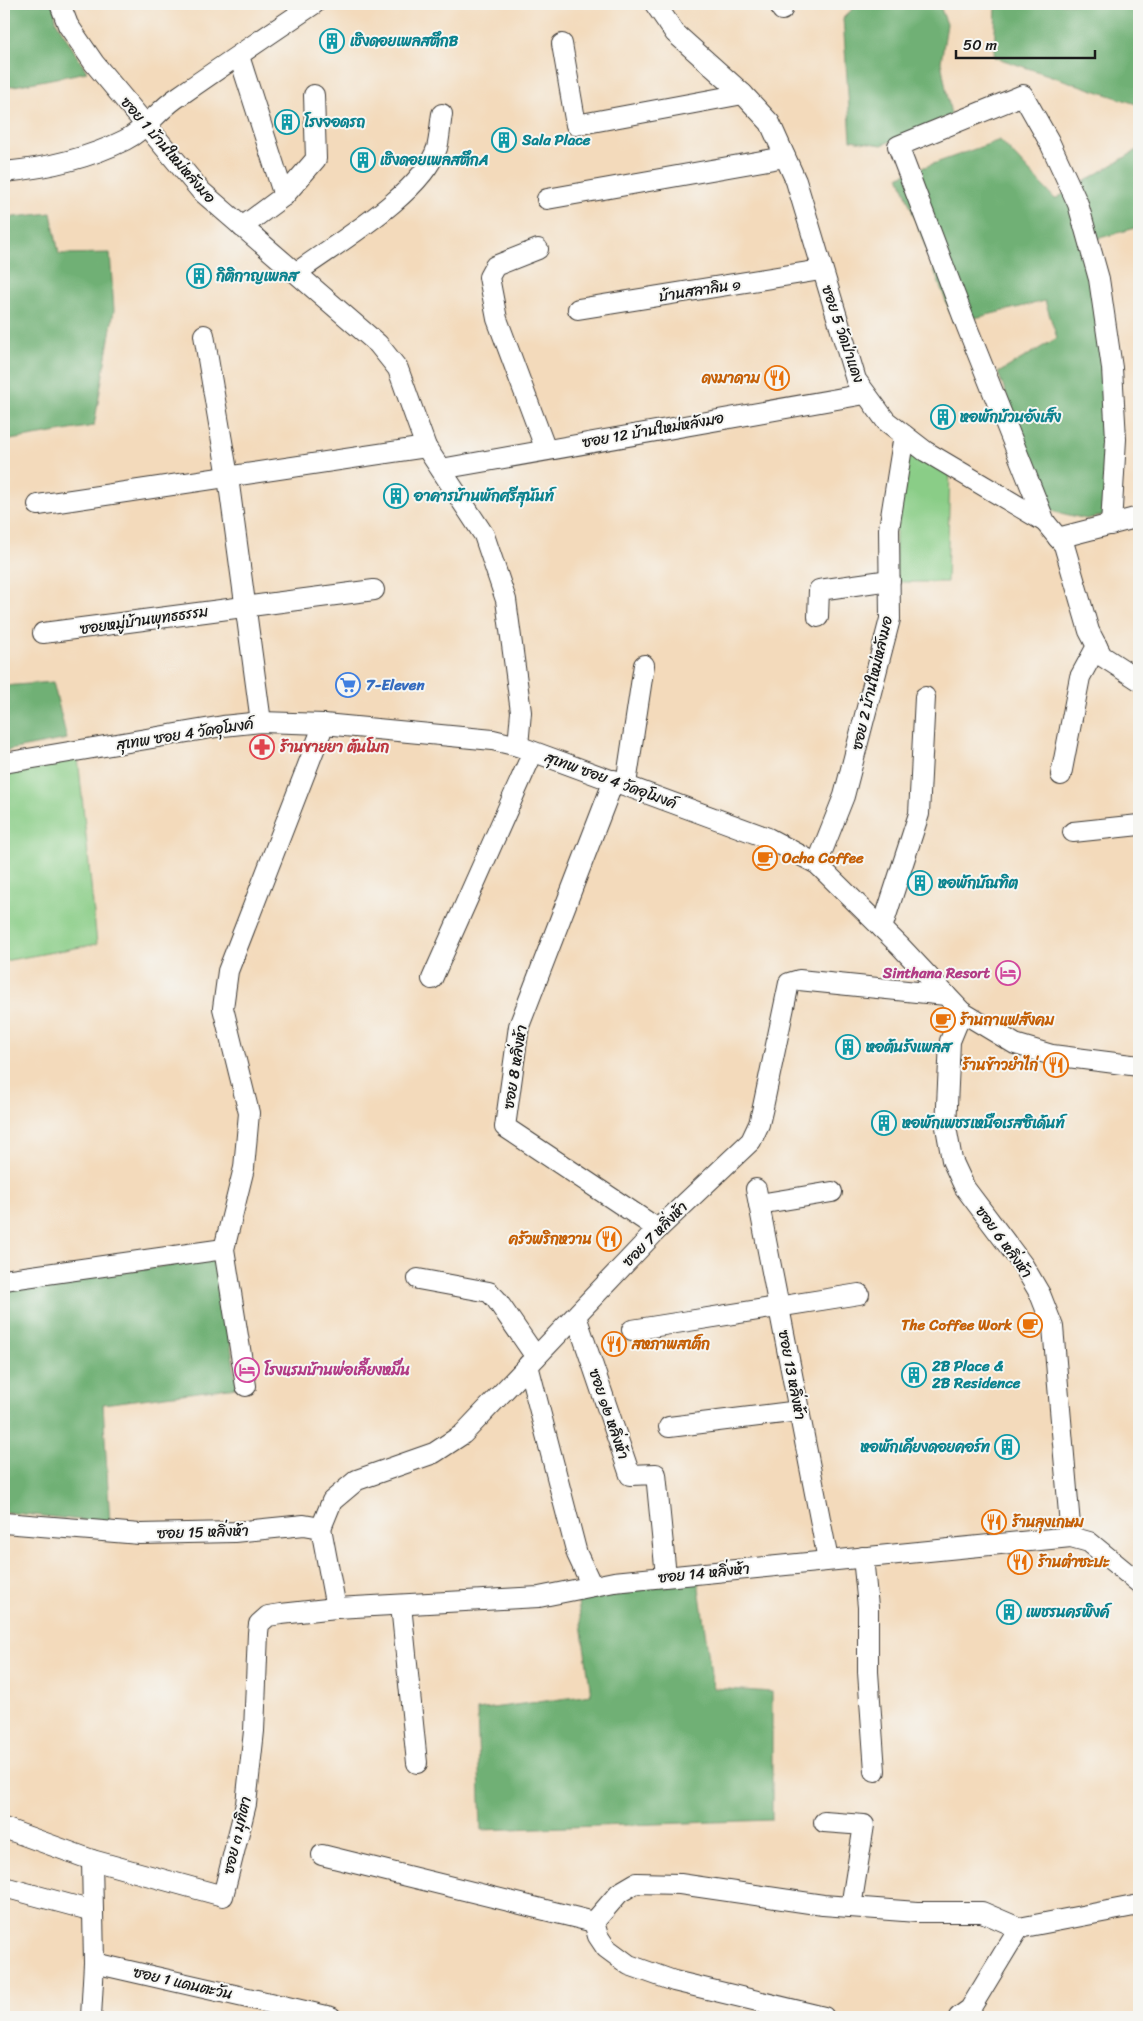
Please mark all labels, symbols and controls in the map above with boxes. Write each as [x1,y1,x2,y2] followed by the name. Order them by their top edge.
[319,28,345,54] building icon: เชิงดอยเพลสตึกB
[350,28,459,54] place label: เชิงดอยเพลสตึกB
[956,28,1094,60] scale bar
[963,32,998,58] text: 50 m
[114,91,222,209] street label: ซอย 1 บ้านใหม่หลังมอ
[274,109,300,135] building icon: โรงจอดรถ
[304,109,365,135] place label: โรงจอดรถ
[491,127,517,153] building icon: Sala Place
[521,127,591,153] place label: Sala Place
[350,147,376,173] building icon: เชิงดอยเพลสตึกA
[380,147,489,173] place label: เชิงดอยเพลสตึกA
[186,263,212,289] building icon: กิติกาญเพลส
[216,263,301,289] place label: กิติกาญเพลส
[657,271,743,309] street label: บ้านสลาลิน ๑
[814,282,872,386] street label: ซอย 5 วัดป่าแดง
[701,365,761,391] place label: ดงมาดาม
[764,365,790,391] restaurant icon: ดงมาดาม
[930,404,956,430] building icon: หอพักบ้วนอังเส็ง
[960,404,1061,430] place label: หอพักบ้วนอังเส็ง
[580,405,726,455] street label: ซอย 12 บ้านใหม่หลังมอ
[383,483,409,509] building icon: อาคารบ้านพักศรีสุนันท์
[413,483,557,509] place label: อาคารบ้านพักศรีสุนันท์
[78,598,211,642] street label: ซอยหมู่บ้านพุทธธรรม
[844,613,900,753] street label: ซอย 2 บ้านใหม่หลังมอ
[335,672,361,698] supermarket icon: 7-Eleven
[366,672,426,698] place label: 7-Eleven
[113,710,259,758] street label: สุเทพ ซอย 4 วัดอุโมงค์
[249,734,275,760] pharmacy icon: ร้านขายยา ต้นโมก
[279,734,389,760] place label: ร้านขายยา ต้นโมก
[540,744,683,817] street label: สุเทพ ซอย 4 วัดอุโมงค์
[752,845,778,871] cafe icon: Ocha Coffee
[781,845,864,871] place label: Ocha Coffee
[907,870,933,896] building icon: หอพักบัณฑิต
[938,870,1019,896] place label: หอพักบัณฑิต
[882,960,990,986] place label: Sinthana Resort
[995,960,1021,986] hotel icon: Sinthana Resort
[930,1007,956,1033] cafe icon: ร้านกาแฟสังคม
[959,1007,1055,1033] place label: ร้านกาแฟสังคม
[495,1023,535,1111] street label: ซอย 8 หลิ่งห้า
[835,1034,861,1060] building icon: หอต้นรังเพลส
[866,1034,954,1060] place label: หอต้นรังเพลส
[961,1052,1040,1078] place label: ร้านข้าวยำไก่
[1043,1052,1069,1078] restaurant icon: ร้านข้าวยำไก่
[871,1110,897,1136] building icon: หอพักเพชรเหนือเรสซิเด้นท์
[902,1110,1068,1136] place label: หอพักเพชรเหนือเรสซิเด้นท์
[616,1195,694,1273] street label: ซอย 7 หลิ่งห้า
[969,1200,1039,1284] street label: ซอย 6 หลิ่งห้า
[508,1226,593,1252] place label: ครัวพริกหวาน
[596,1226,622,1252] restaurant icon: ครัวพริกหวาน
[901,1312,1013,1338] place label: The Coffee Work
[1017,1312,1043,1338] cafe icon: The Coffee Work
[771,1328,813,1422] street label: ซอย 13 หลิ่งห้า
[601,1331,627,1357] restaurant icon: สหภาพสเต็ก
[631,1331,710,1357] place label: สหภาพสเต็ก
[931,1353,1021,1396] place label: 2B Place & 2B Residence
[234,1357,260,1383] hotel icon: โรงแรมบ้านพ่อเลี้ยงหมื่น
[264,1357,411,1383] place label: โรงแรมบ้านพ่อเลี้ยงหมื่น
[901,1362,927,1388] building icon: 2B Place & 2B Residence
[581,1365,637,1463] street label: ซอย ๑๒ หลิ่งห้า
[860,1434,991,1460] place label: หอพักเคียงดอยคอร์ท
[994,1434,1020,1460] building icon: หอพักเคียงดอยคอร์ท
[981,1509,1007,1535] restaurant icon: ร้านลุงเกษม
[1011,1509,1085,1535] place label: ร้านลุงเกษม
[157,1517,249,1547] street label: ซอย 15 หลิ่งห้า
[1007,1549,1033,1575] restaurant icon: ร้านตำซะปะ
[1037,1549,1110,1575] place label: ร้านตำซะปะ
[657,1555,751,1591] street label: ซอย 14 หลิ่งห้า
[996,1599,1022,1625] building icon: เพชรนครพิงค์
[1026,1599,1113,1625] place label: เพชรนครพิงค์
[215,1794,259,1876] street label: ซอย ๓ มุทิตา
[131,1959,235,2007] street label: ซอย 1 แดนตะวัน

